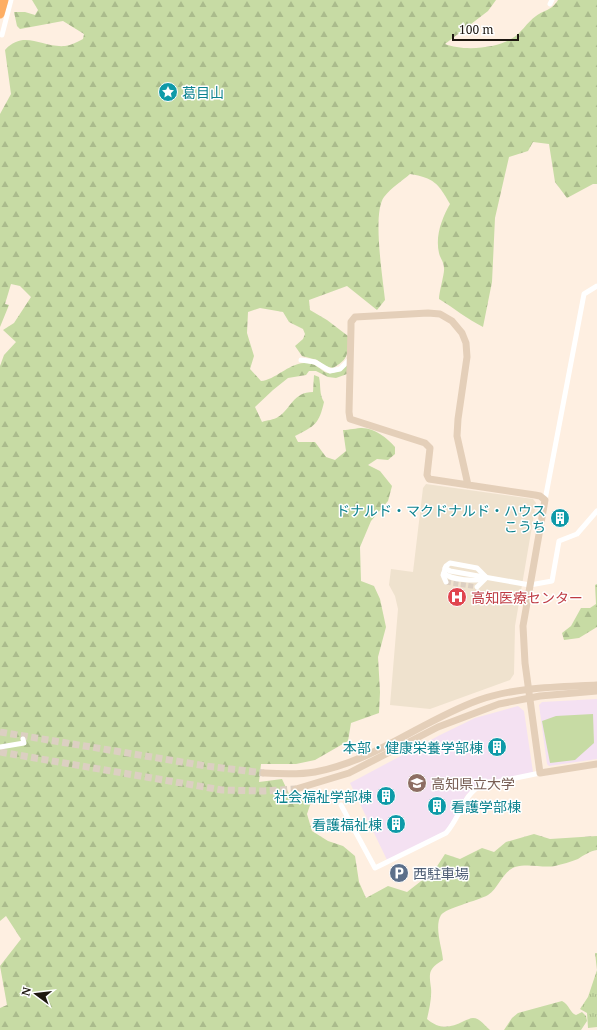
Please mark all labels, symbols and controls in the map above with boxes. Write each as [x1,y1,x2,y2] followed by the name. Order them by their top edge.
[453,16,518,42] scale bar
[459,21,494,38] text: 100 m
[157,81,179,103] place icon: 葛目山
[182,83,224,102] place label: 葛目山
[336,501,546,536] place label: ドナルド・マクドナルド・ハウス こうち
[549,507,571,529] building icon: ドナルド・マクドナルド・ハウス こうち
[446,586,468,608] hospital icon: 高知医療センター
[471,588,583,607] place label: 高知医療センター
[486,736,508,758] building icon: 本部・健康栄養学部棟
[343,738,483,757] place label: 本部・健康栄養学部棟
[406,772,428,794] school or university icon: 高知県立大学
[431,774,515,793] place label: 高知県立大学
[375,785,397,807] building icon: 社会福祉学部棟
[274,787,372,806] place label: 社会福祉学部棟
[426,795,448,817] building icon: 看護学部棟
[451,797,521,816] place label: 看護学部棟
[385,813,407,835] building icon: 看護福祉棟
[312,815,382,834] place label: 看護福祉棟
[388,862,410,884] parking icon: 西駐車場
[413,864,469,883] place label: 西駐車場
[16,974,56,1014] north arrow
[17,985,34,997] text: N

